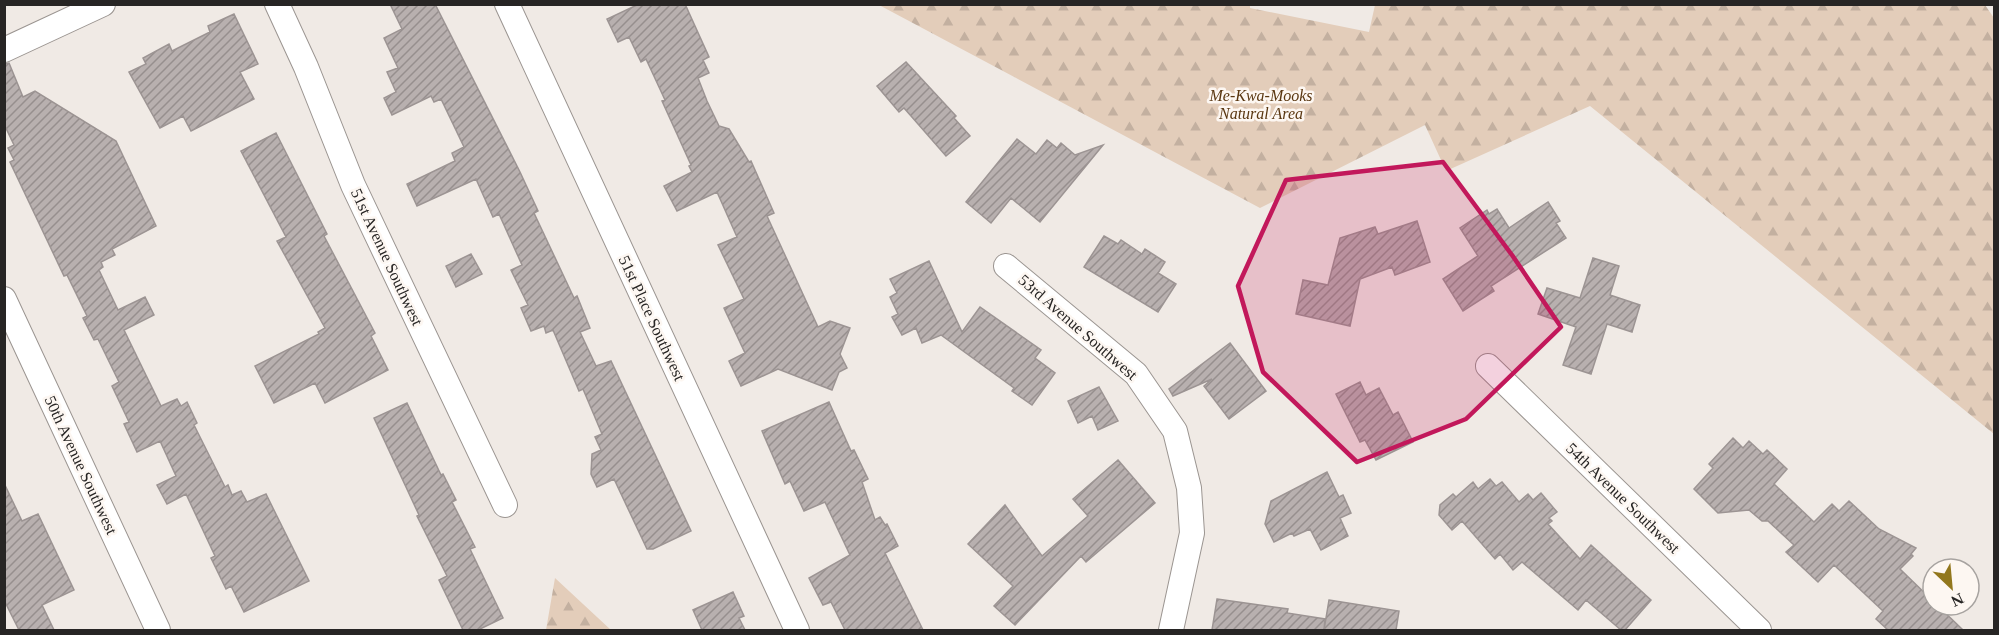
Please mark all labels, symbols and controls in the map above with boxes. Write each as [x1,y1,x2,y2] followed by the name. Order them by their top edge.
[1208,87,1313,122] park label: Me-Kwa-Mooks Natural Area
[348,186,426,329] street label: 51st Avenue Southwest
[616,253,689,384] street label: 51st Place Southwest
[1015,271,1141,384] street label: 53rd Avenue Southwest
[41,393,121,537] street label: 50th Avenue Southwest
[1563,440,1684,557] street label: 54th Avenue Southwest
[1921,557,1981,617] north arrow
[1948,590,1966,610] text: N

